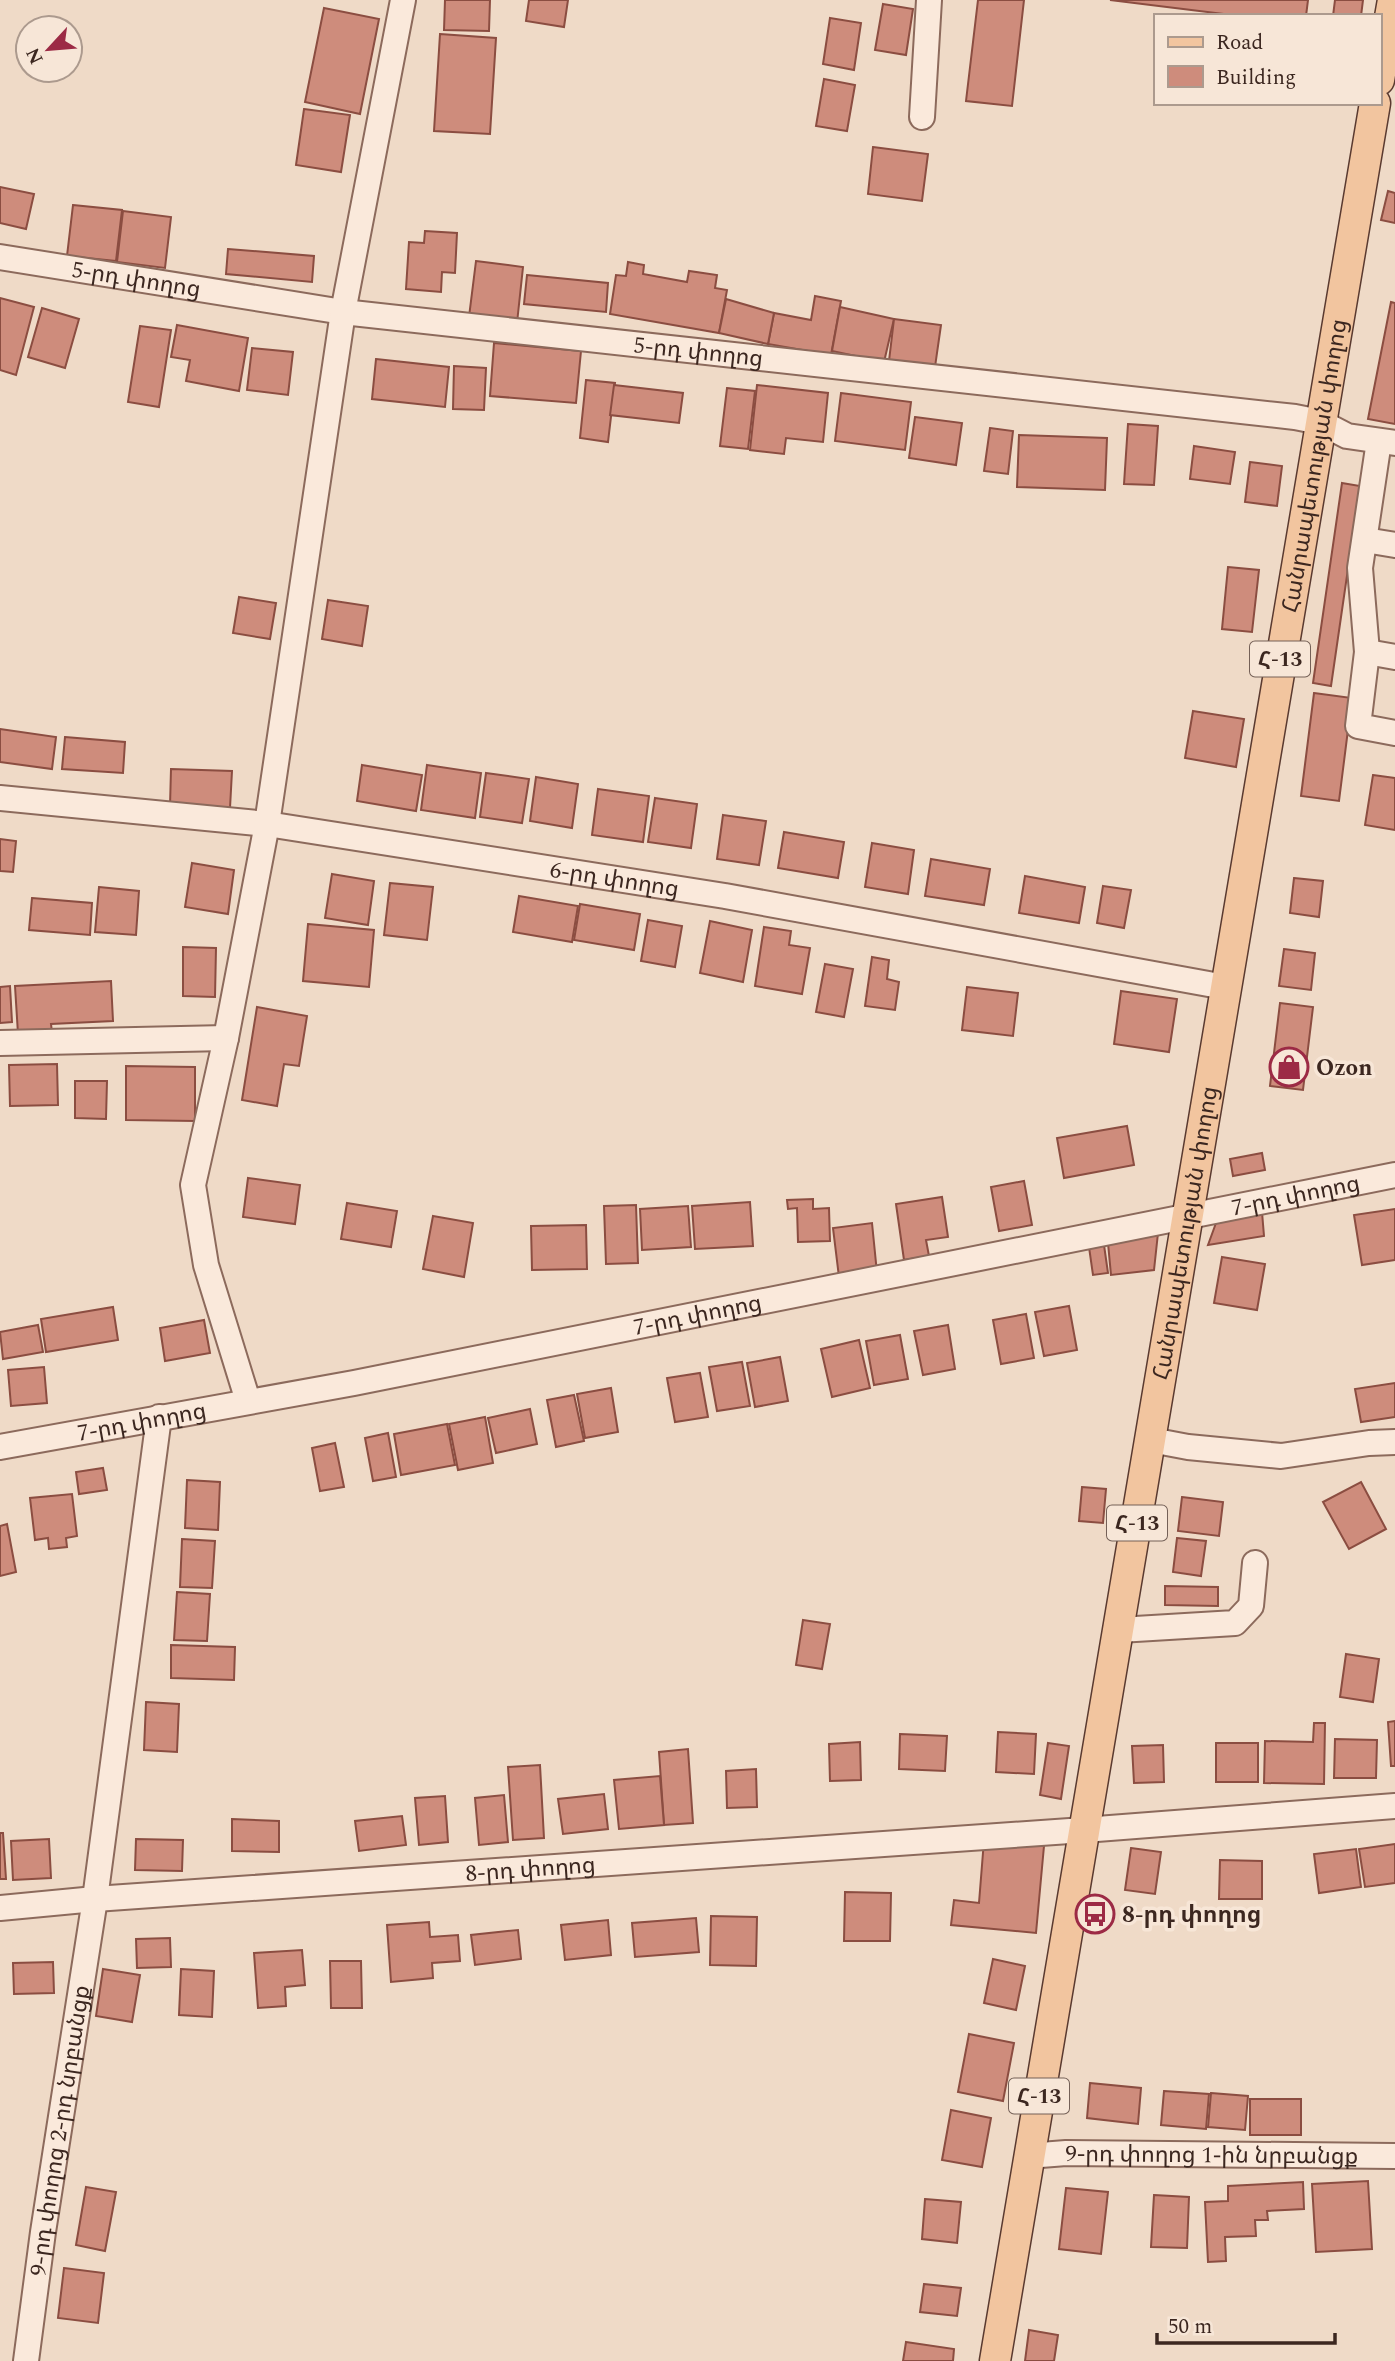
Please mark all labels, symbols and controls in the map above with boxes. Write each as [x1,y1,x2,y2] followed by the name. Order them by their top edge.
[14,14,84,84] north arrow
[1154,14,1381,105] legend
[1216,27,1263,59] text: Road
[19,42,52,69] text: N
[1216,62,1296,94] text: Building
[69,253,203,308] street label: 5-րդ փողոց
[1274,317,1357,615] street label: Հանրապետության փողոց
[632,328,765,377] street label: 5-րդ փողոց
[1250,642,1310,676] road number: Հ-13
[547,853,681,908] street label: 6-րդ փողոց
[1268,1046,1310,1088] shop icon: Ozon
[1316,1051,1372,1086] place label: Ozon
[1144,1084,1228,1382] street label: Հանրապետության փողոց
[1229,1166,1363,1226] street label: 7-րդ փողոց
[630,1286,765,1346] street label: 7-րդ փողոց
[75,1394,209,1452] street label: 7-րդ փողոց
[1107,1506,1167,1540] road number: Հ-13
[464,1848,597,1892] street label: 8-րդ փողոց
[1074,1893,1116,1935] bus stop icon: 8-րդ փողոց
[1122,1898,1261,1933] place label: 8-րդ փողոց
[21,1983,100,2278] street label: 9-րդ փողոց 2-րդ նրբանցք
[1009,2078,1069,2114] road number: Հ-13
[1065,2137,1359,2175] street label: 9-րդ փողոց 1-ին նրբանցք
[1157,2302,1336,2346] scale bar
[1168,2311,1212,2343] text: 50 m

